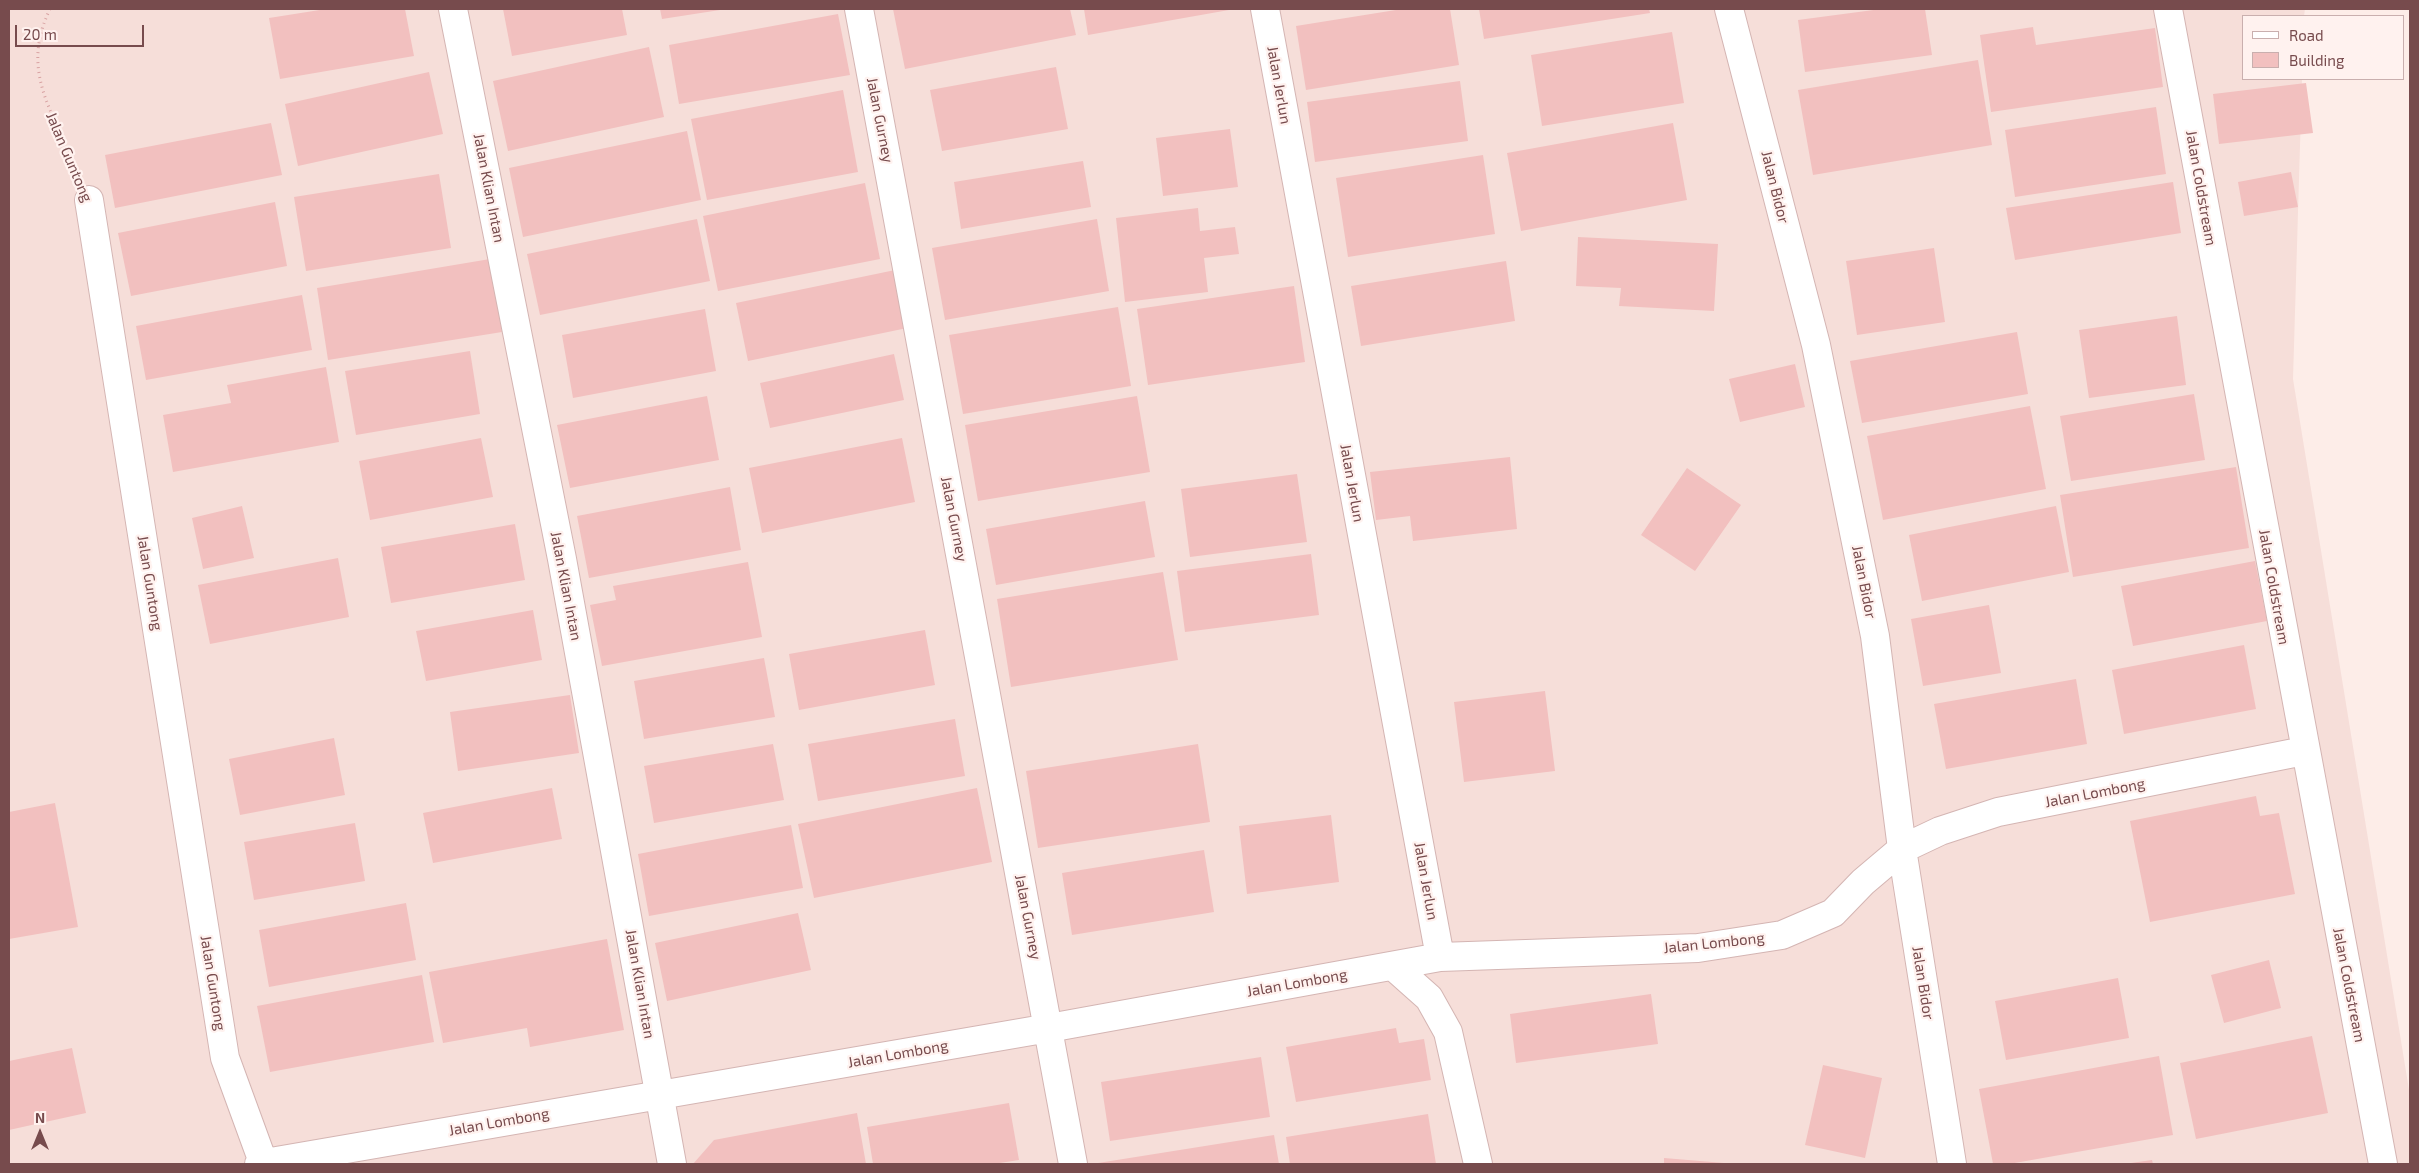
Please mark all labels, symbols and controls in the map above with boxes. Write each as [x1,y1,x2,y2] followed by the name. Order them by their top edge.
[18,15,146,47] scale bar
[2242,15,2404,80] legend
[23,25,57,43] text: 20 m
[2289,26,2324,44] text: Road
[1263,45,1295,125] street label: Jalan Jerlun
[2289,51,2344,69] text: Building
[863,76,897,164] street label: Jalan Gurney
[42,109,96,205] street label: Jalan Guntong
[2182,129,2220,247] street label: Jalan Coldstream
[470,132,508,244] street label: Jalan Klian Intan
[1757,149,1793,225] street label: Jalan Bidor
[1336,443,1368,523] street label: Jalan Jerlun
[937,475,971,563] street label: Jalan Gurney
[2255,528,2293,646] street label: Jalan Coldstream
[547,530,585,642] street label: Jalan Klian Intan
[134,534,166,632] street label: Jalan Guntong
[1848,544,1880,620] street label: Jalan Bidor
[2043,774,2147,812] street label: Jalan Lombong
[1410,841,1442,921] street label: Jalan Jerlun
[1011,873,1045,961] street label: Jalan Gurney
[2329,926,2369,1044] street label: Jalan Coldstream
[622,928,658,1040] street label: Jalan Klian Intan
[1663,929,1765,957] street label: Jalan Lombong
[197,934,229,1032] street label: Jalan Guntong
[1908,945,1938,1021] street label: Jalan Bidor
[1245,965,1349,1001] street label: Jalan Lombong
[846,1036,950,1072] street label: Jalan Lombong
[447,1104,551,1140] street label: Jalan Lombong
[15,1108,65,1158] north arrow
[35,1109,45,1126] text: N

